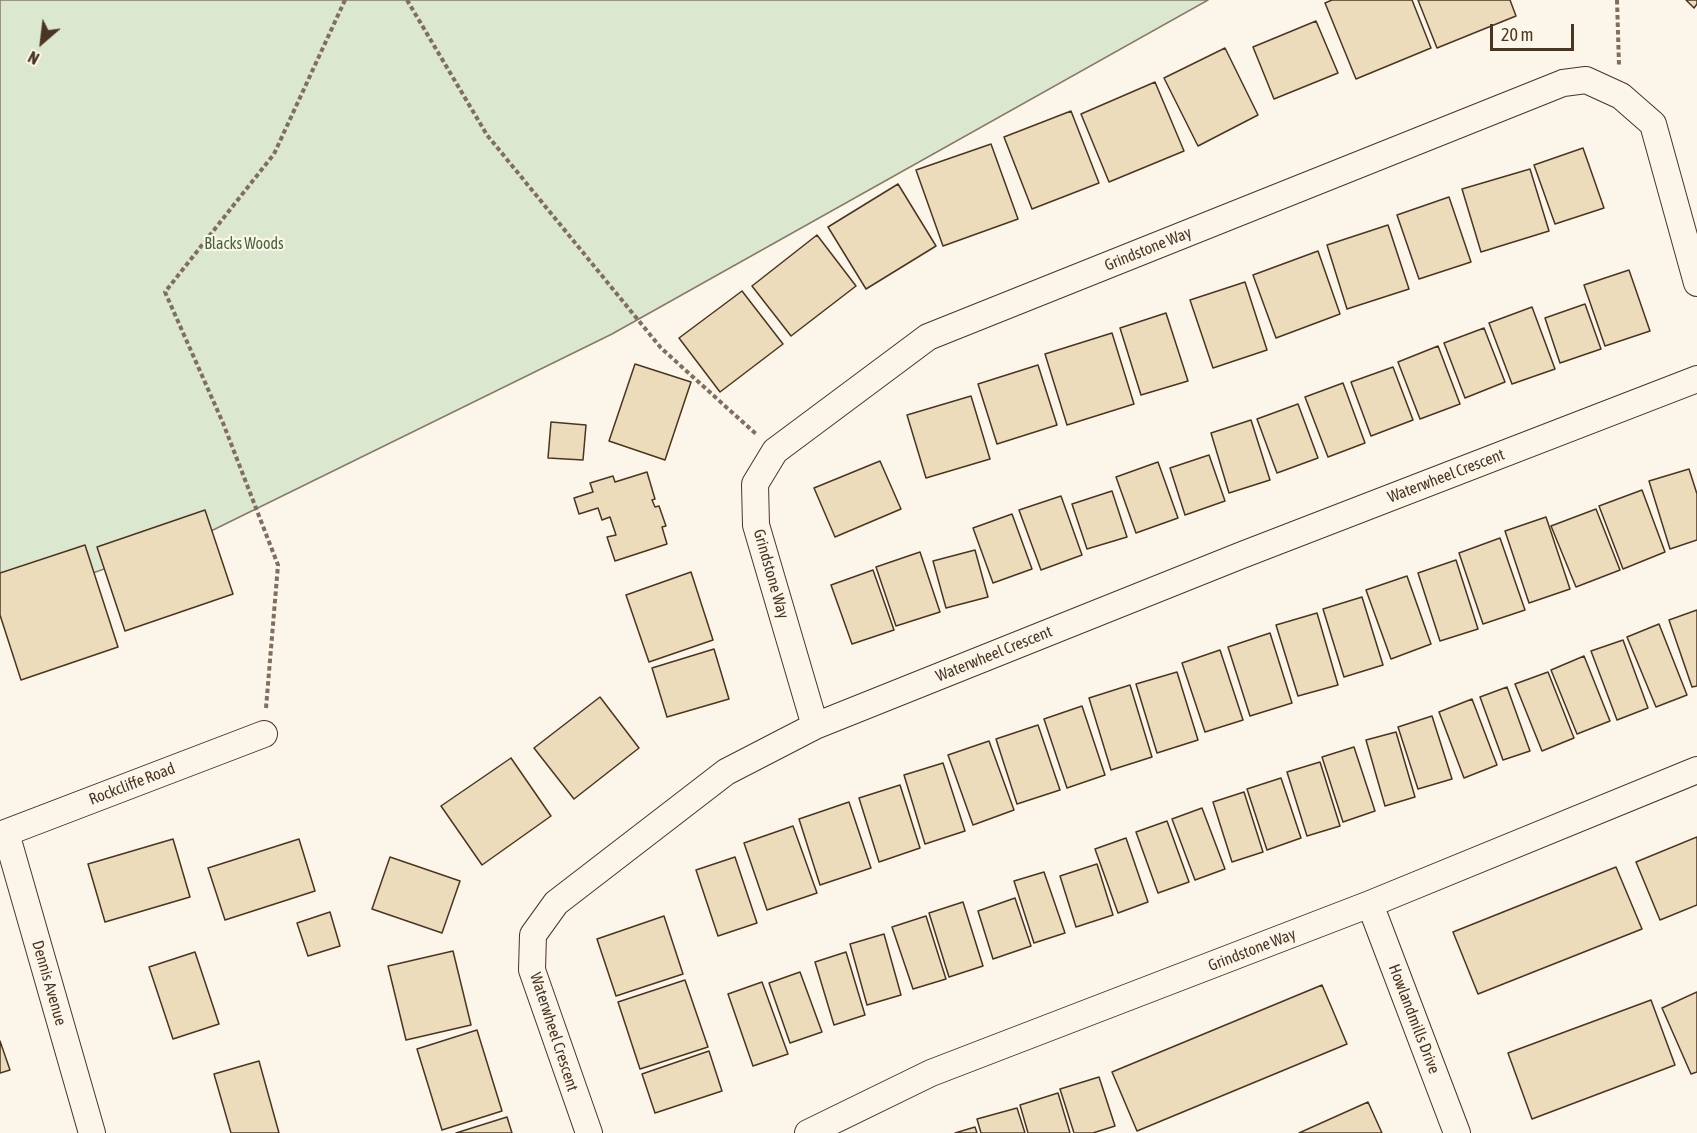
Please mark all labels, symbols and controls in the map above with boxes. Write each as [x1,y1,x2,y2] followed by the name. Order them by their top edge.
[12,12,72,72] north arrow
[1493,12,1577,50] scale bar
[1501,24,1533,45] text: 20 m
[25,48,42,68] text: N
[1102,223,1194,275] street label: Grindstone Way
[204,234,284,254] park label: Blacks Woods
[1385,445,1507,507] street label: Waterwheel Crescent
[749,527,793,621] street label: Grindstone Way
[933,622,1055,686] street label: Waterwheel Crescent
[86,759,178,809] street label: Rockcliffe Road
[1206,925,1298,975] street label: Grindstone Way
[28,938,70,1028] street label: Dennis Avenue
[1384,962,1444,1076] street label: Howlandmills Drive
[526,970,582,1094] street label: Waterwheel Crescent

